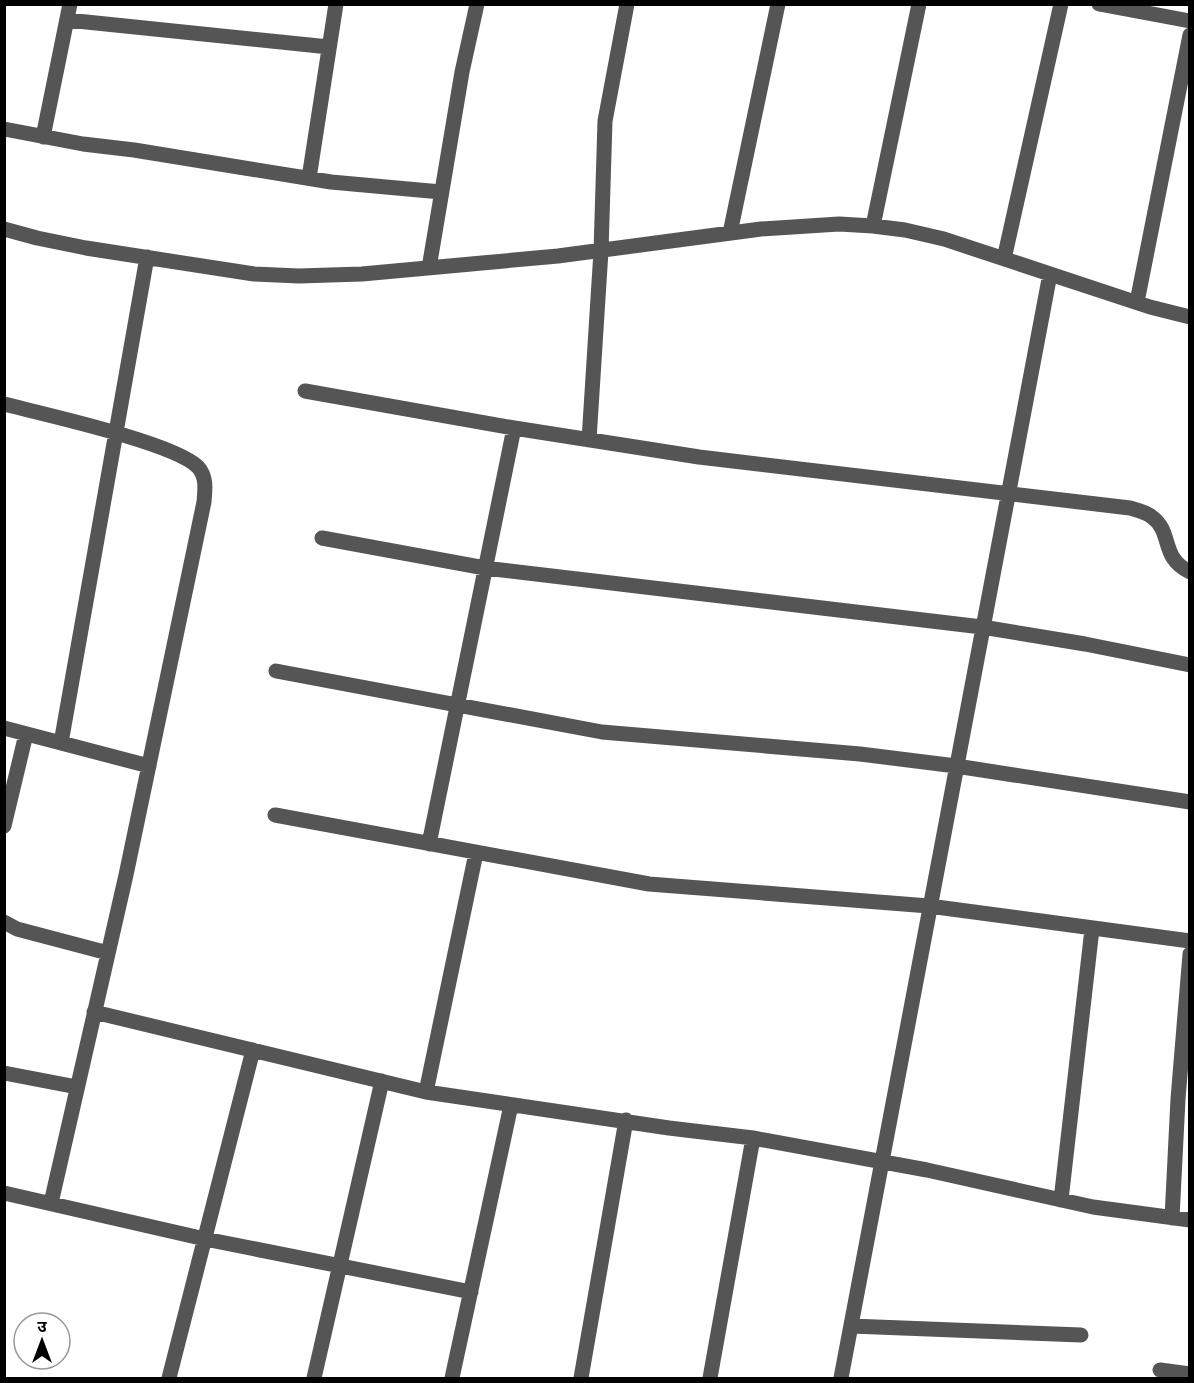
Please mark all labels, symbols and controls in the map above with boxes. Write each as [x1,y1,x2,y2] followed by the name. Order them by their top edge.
[12,1311,72,1371] north arrow
[37,1316,47,1336] text: उ

